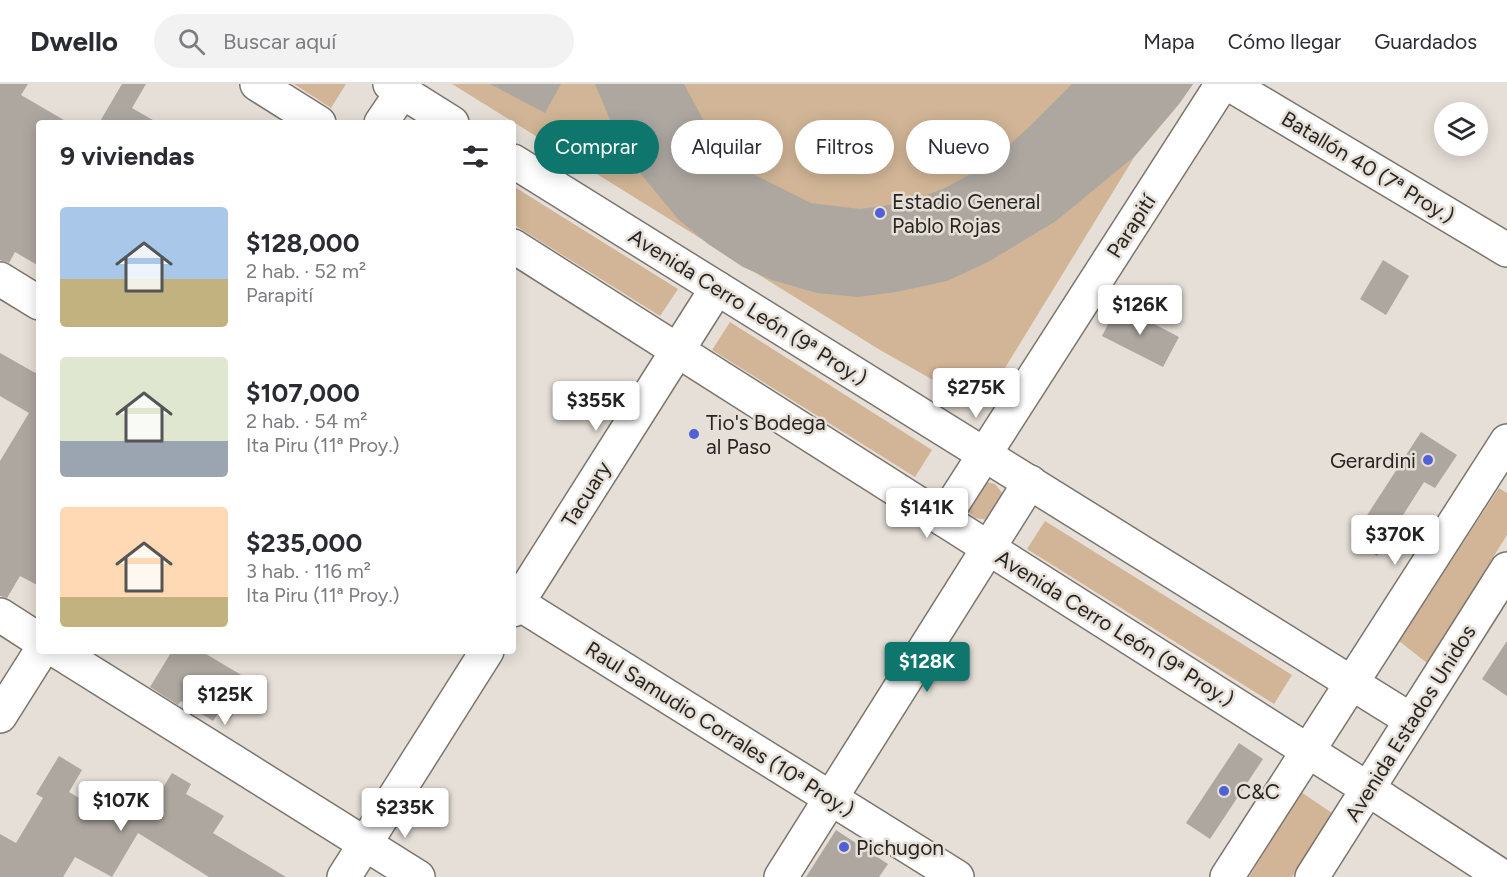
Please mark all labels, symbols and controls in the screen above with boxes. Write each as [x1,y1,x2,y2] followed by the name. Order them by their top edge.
[154,14,574,68] search box
[30,24,118,58] text: Dwello
[175,25,208,58] icon: search
[223,28,336,55] text: Buscar aquí
[1143,29,1195,54] text: Mapa
[1228,29,1341,54] text: Cómo llegar
[1374,29,1477,54] text: Guardados
[1434,102,1488,156] map controls
[1434,102,1488,156] button: layers
[1277,106,1459,228] street label: Batallón 40 (7ª Proy.)
[534,120,659,174] chip: Comprar
[671,120,783,174] chip: Alquilar
[795,120,894,174] chip: Filtros
[906,120,1010,174] chip: Nuevo
[60,140,194,172] text: 9 viviendas
[459,140,492,173] icon: filters
[892,189,1040,238] place label: Estadio General Pablo Rojas
[1101,189,1161,262] street label: Parapití
[873,206,887,220] marker: Estadio General Pablo Rojas
[624,223,872,391] street label: Avenida Cerro León (9ª Proy.)
[246,227,360,259] text: $128,000
[108,231,180,303] icon: home
[246,259,366,283] text: 2 hab. · 52 m²
[246,283,313,307] text: Parapití
[1098,285,1182,336] pin: $126K
[1112,292,1168,316] text: $126K
[934,368,1018,419] pin: $275K
[947,375,1005,399] text: $275K
[246,377,360,409] text: $107,000
[108,381,180,453] icon: home
[554,381,638,432] pin: $355K
[567,388,625,412] text: $355K
[246,409,367,433] text: 2 hab. · 54 m²
[706,410,826,459] place label: Tio's Bodega al Paso
[687,427,701,441] marker: Tio's Bodega al Paso
[246,433,400,457] text: Ita Piru (11ª Proy.)
[1330,448,1416,473] place label: Gerardini
[1421,453,1435,467] marker: Gerardini
[556,456,616,532] street label: Tacuary
[885,488,969,539] pin: $141K
[900,495,954,519] text: $141K
[1353,515,1437,566] pin: $370K
[1365,522,1425,546] text: $370K
[246,527,362,559] text: $235,000
[108,531,180,603] icon: home
[991,544,1239,712] street label: Avenida Cerro León (9ª Proy.)
[246,559,371,583] text: 3 hab. · 116 m²
[246,583,400,607] text: Ita Piru (11ª Proy.)
[1339,620,1481,826] street label: Avenida Estados Unidos
[581,636,859,822] street label: Raul Samudio Corrales (10ª Proy.)
[885,642,969,693] pin: $128K
[899,649,955,673] text: $128K
[183,675,267,726] pin: $125K
[197,682,253,706] text: $125K
[1236,779,1280,804] place label: C&C
[79,781,163,832] pin: $107K
[1217,784,1231,798] marker: C&C
[93,788,149,812] text: $107K
[363,788,447,839] pin: $235K
[376,795,434,819] text: $235K
[856,835,944,860] place label: Pichugon
[837,840,851,854] marker: Pichugon

